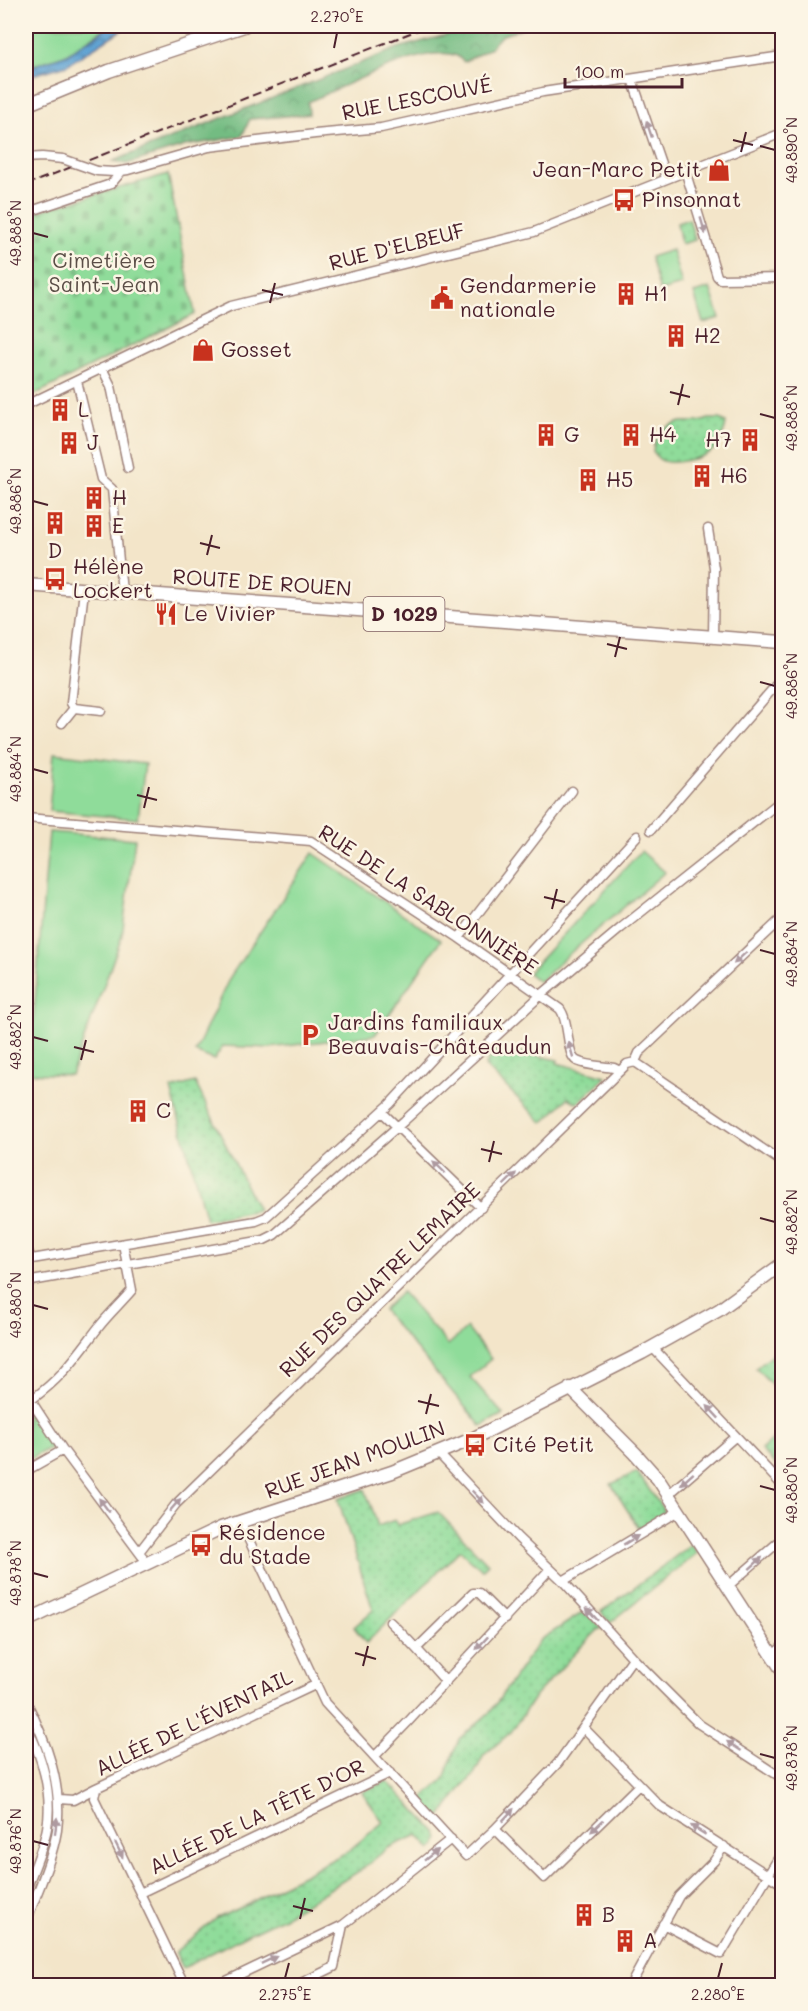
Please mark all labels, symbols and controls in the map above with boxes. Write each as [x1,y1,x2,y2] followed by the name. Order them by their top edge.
[310,6,364,26] text: 2.270°E
[565,51,682,89] scale bar
[574,59,624,83] text: 100 m
[339,70,494,125] street label: RUE LESCOUVÉ
[781,117,801,183] text: 49.890°N
[643,120,653,138] one-way arrow
[533,155,701,182] place label: Jean-Marc Petit
[706,157,732,183] shop icon: Jean-Marc Petit
[642,185,741,212] place label: Pinsonnat
[611,187,637,213] bus stop icon: Pinsonnat
[5,200,25,266] text: 49.888°N
[326,216,468,275] street label: RUE D'ELBEUF
[699,217,708,235] one-way arrow
[49,246,159,297] park label: Cimetière Saint-Jean
[460,271,597,322] place label: Gendarmerie nationale
[644,279,668,306] place label: H1
[613,281,639,307] building icon: H1
[429,285,455,311] public building icon: Gendarmerie nationale
[694,321,721,348] place label: H2
[663,323,689,349] building icon: H2
[221,335,292,362] place label: Gosset
[190,337,216,363] shop icon: Gosset
[781,385,801,451] text: 49.888°N
[78,395,89,422] place label: L
[47,397,73,423] building icon: L
[564,420,580,447] place label: G
[649,420,677,447] place label: H4
[533,422,559,448] building icon: G
[618,422,644,448] building icon: H4
[705,425,732,452] place label: H7
[737,427,763,453] building icon: H7
[87,428,99,455] place label: J
[56,430,82,456] building icon: J
[720,461,748,488] place label: H6
[689,463,715,489] building icon: H6
[606,465,633,492] place label: H5
[575,467,601,493] building icon: H5
[5,468,25,534] text: 49.886°N
[112,483,127,510] place label: H
[81,485,107,511] building icon: H
[42,510,68,536] building icon: D
[112,511,124,538] place label: E
[81,513,107,539] building icon: E
[48,536,62,563] place label: D
[73,552,153,603] place label: Hélène Lockert
[172,562,353,601] street label: ROUTE DE ROUEN
[42,566,68,592] bus stop icon: Hélène Lockert
[364,597,444,631] road number: D 1029
[184,599,276,626] place label: Le Vivier
[153,601,179,627] restaurant icon: Le Vivier
[781,653,801,719] text: 49.886°N
[5,736,25,802] text: 49.884°N
[314,818,544,980] street label: RUE DE LA SABLONNIÈRE
[781,921,801,987] text: 49.884°N
[733,951,748,964] one-way arrow
[5,1004,25,1070] text: 49.882°N
[328,1008,551,1059] place label: Jardins familiaux Beauvais-Châteaudun
[297,1022,323,1048] parking icon: Jardins familiaux Beauvais-Châteaudun
[566,1040,575,1058] one-way arrow
[156,1096,171,1123] place label: C
[125,1098,151,1124] building icon: C
[432,1160,446,1174] one-way arrow
[503,1172,517,1186] one-way arrow
[273,1176,485,1382] street label: RUE DES QUATRE LEMAIRE
[781,1189,801,1255] text: 49.882°N
[5,1272,25,1338] text: 49.880°N
[707,1405,721,1419] one-way arrow
[261,1413,448,1504] street label: RUE JEAN MOULIN
[493,1430,594,1457] place label: Cité Petit
[462,1432,488,1458] bus stop icon: Cité Petit
[781,1457,801,1523] text: 49.880°N
[680,1472,695,1485] one-way arrow
[471,1490,485,1504] one-way arrow
[98,1497,111,1513] one-way arrow
[168,1498,181,1513] one-way arrow
[219,1518,326,1569] place label: Résidence du Stade
[188,1532,214,1558] bus stop icon: Résidence du Stade
[623,1534,639,1545] one-way arrow
[5,1540,25,1606] text: 49.878°N
[748,1556,763,1570] one-way arrow
[585,1606,599,1621] one-way arrow
[475,1636,489,1651] one-way arrow
[90,1662,296,1781] street label: ALLÉE DE L'ÉVENTAIL
[781,1725,801,1791] text: 49.878°N
[726,1740,742,1752] one-way arrow
[144,1752,368,1880] street label: ALLÉE DE LA TÊTE D'OR
[5,1808,25,1874] text: 49.876°N
[501,1809,515,1823] one-way arrow
[51,1817,61,1836] one-way arrow
[591,1818,605,1832] one-way arrow
[690,1824,706,1836] one-way arrow
[115,1842,124,1859] one-way arrow
[423,1848,439,1861] one-way arrow
[602,1900,615,1927] place label: B
[571,1902,597,1928] building icon: B
[643,1926,658,1953] place label: A
[612,1928,638,1954] building icon: A
[260,1956,277,1965] one-way arrow
[259,1984,312,2004] text: 2.275°E
[691,1984,745,2004] text: 2.280°E

